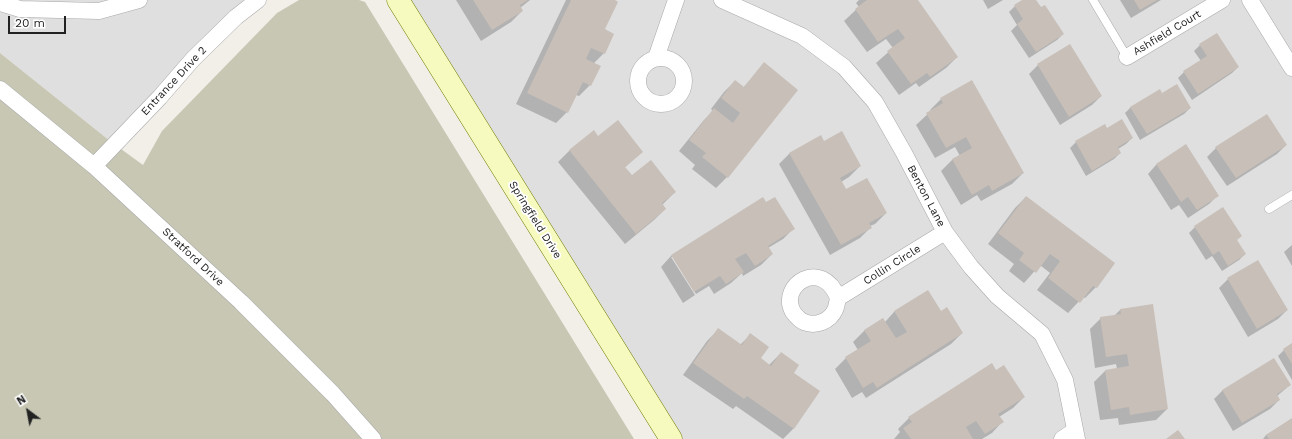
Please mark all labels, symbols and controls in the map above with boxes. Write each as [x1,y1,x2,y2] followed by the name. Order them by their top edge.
[10,8,68,34] scale bar
[1131,8,1203,58] street label: Ashfield Court
[15,16,45,30] text: 20 m
[139,44,209,118] street label: Entrance Drive 2
[904,163,948,229] street label: Benton Lane
[506,179,564,261] street label: Springfield Drive
[159,225,227,289] street label: Stratford Drive
[861,242,923,288] street label: Collin Circle
[8,391,48,431] north arrow
[14,393,28,408] text: N

